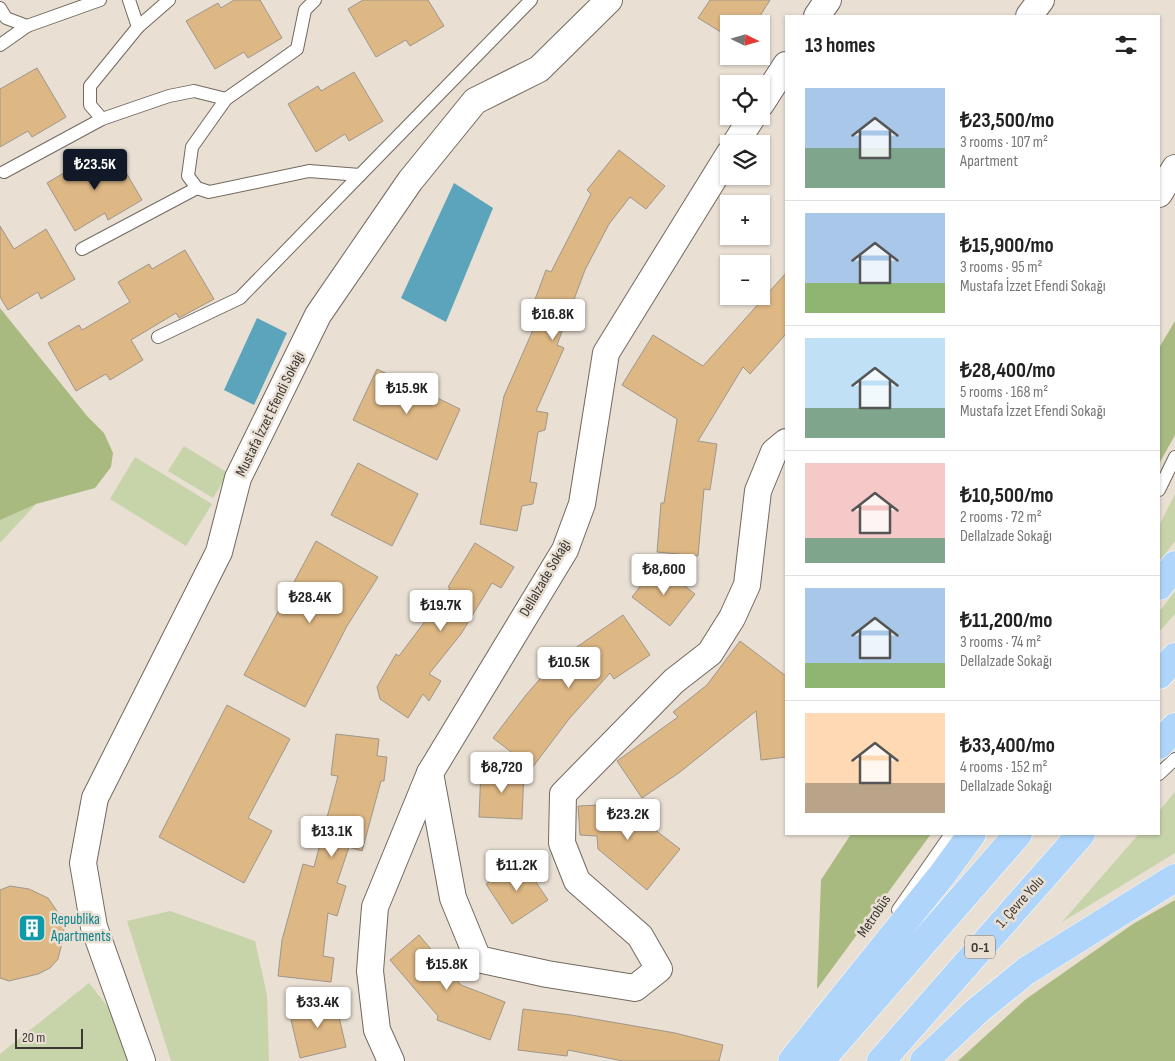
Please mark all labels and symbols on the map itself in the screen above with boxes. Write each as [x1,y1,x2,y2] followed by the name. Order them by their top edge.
[720,15,770,65] north arrow
[54,148,136,191] pin: ₺23.5K
[512,298,594,341] pin: ₺16.8K
[231,348,309,480] street label: Mustafa İzzet Efendi Sokağı
[366,372,448,415] pin: ₺15.9K
[515,536,575,620] street label: Dellalzade Sokağı
[623,554,705,596] pin: ₺8,600
[269,582,351,624] pin: ₺28.4K
[400,590,482,632] pin: ₺19.7K
[528,646,610,689] pin: ₺10.5K
[461,752,543,794] pin: ₺8,720
[587,798,669,841] pin: ₺23.2K
[291,816,373,858] pin: ₺13.1K
[476,850,558,892] pin: ₺11.2K
[992,872,1048,932] street label: 1. Çevre Yolu
[853,891,895,941] street label: Metrobüs
[50,910,111,946] place label: Republika Apartments
[17,913,47,943] building icon: Republika Apartments
[965,936,995,959] road number: O-1
[406,948,488,991] pin: ₺15.8K
[277,986,359,1029] pin: ₺33.4K
[15,1026,82,1049] scale bar

